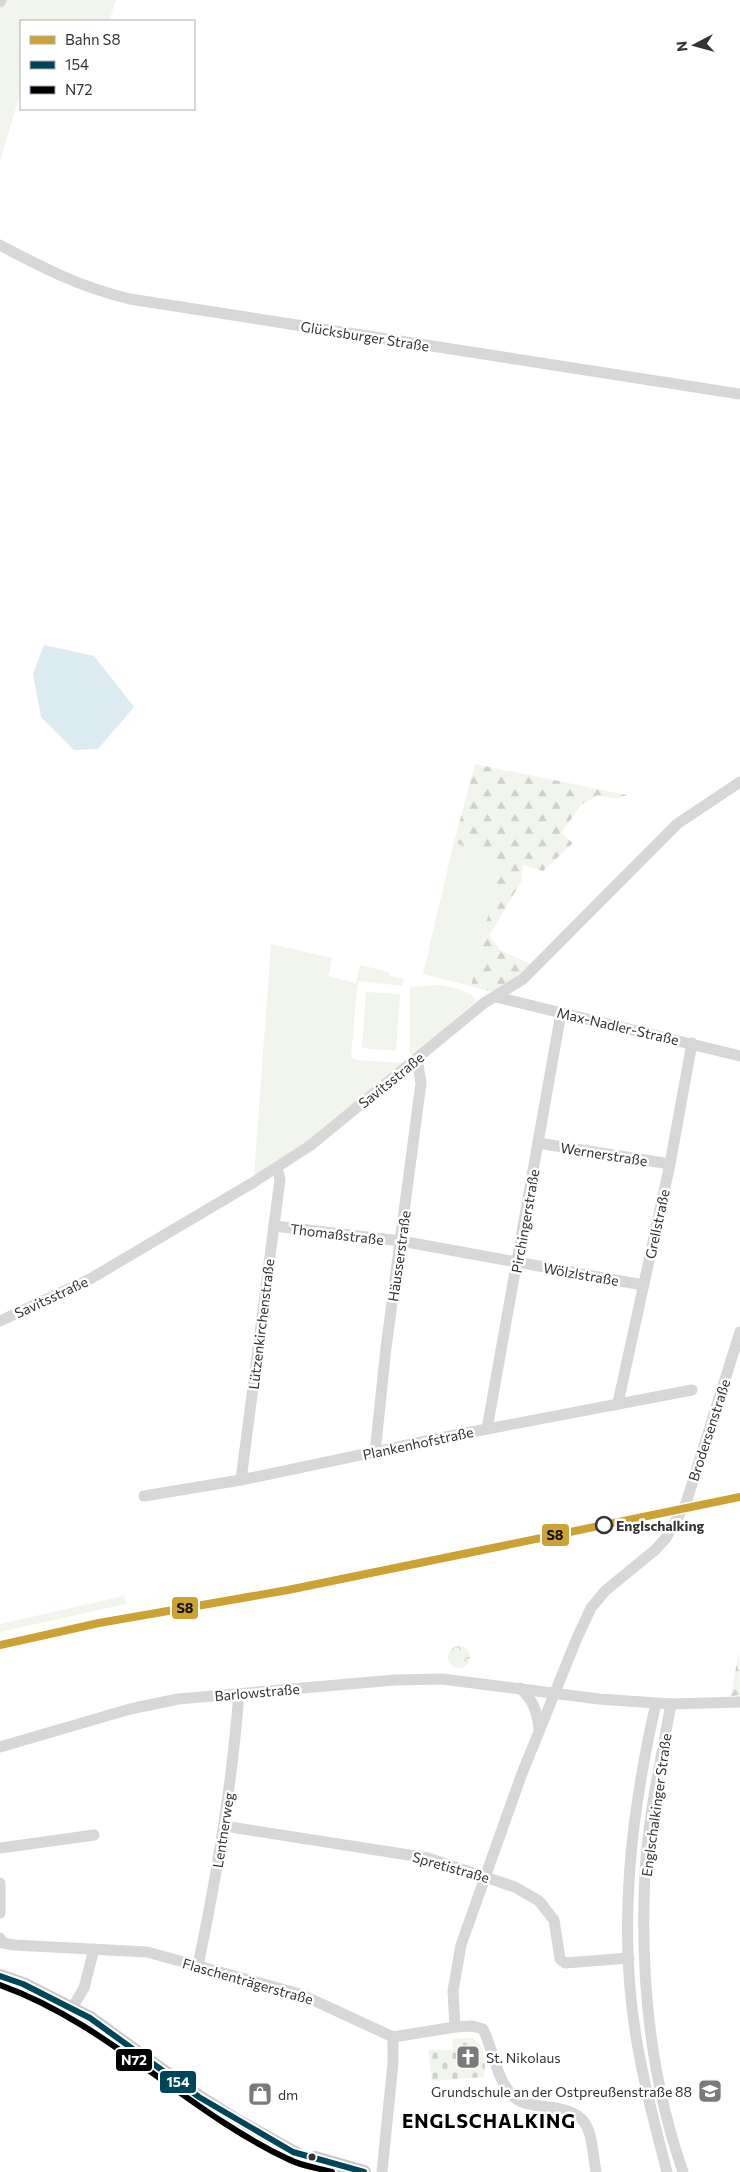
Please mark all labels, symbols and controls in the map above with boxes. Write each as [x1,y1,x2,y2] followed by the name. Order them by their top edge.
[20,20,195,110] legend
[670,20,720,70] north arrow
[65,30,121,48] text: Bahn S8
[673,40,691,53] text: N
[65,55,89,73] text: 154
[65,80,93,98] text: N72
[300,317,430,355] street label: Glücksburger Straße
[555,1004,681,1048] street label: Max-Nadler-Straße
[355,1049,427,1111] street label: Savitsstraße
[559,1139,649,1169] street label: Wernerstraße
[507,1168,543,1274] street label: Pirchingerstraße
[641,1188,673,1260] street label: Grellstraße
[384,1209,414,1303] street label: Häusserstraße
[289,1220,385,1248] street label: Thomaßstraße
[245,1258,277,1390] street label: Lützenkirchenstraße
[542,1259,620,1289] street label: Wölzlstraße
[12,1273,90,1321] street label: Savitsstraße
[685,1377,733,1483] street label: Brodersenstraße
[361,1423,475,1463] street label: Plankenhofstraße
[595,1516,613,1534] marker: Englschalking
[616,1517,705,1534] place label: Englschalking
[541,1523,570,1547] line badge: S8
[546,1526,564,1543] text: S8
[171,1596,199,1620] line badge: S8
[176,1599,194,1616] text: S8
[214,1680,300,1704] street label: Barlowstraße
[638,1732,674,1878] street label: Englschalkinger Straße
[209,1791,237,1869] street label: Lentnerweg
[411,1848,491,1886] street label: Spretistraße
[181,1954,315,2008] street label: Flaschenträgerstraße
[455,2044,481,2070] church icon: St. Nikolaus
[115,2048,153,2072] line badge: N72
[486,2049,561,2066] place label: St. Nikolaus
[121,2051,147,2068] text: N72
[159,2070,197,2094] line badge: 154
[166,2073,190,2090] text: 154
[697,2078,723,2104] school or university icon: Grundschule an der Ostpreußenstraße 88
[247,2081,273,2107] shop icon: dm
[431,2083,692,2100] place label: Grundschule an der Ostpreußenstraße 88
[278,2086,298,2103] place label: dm
[402,2109,576,2132] district label: ENGLSCHALKING
[307,2152,317,2162] unlabelled marker

